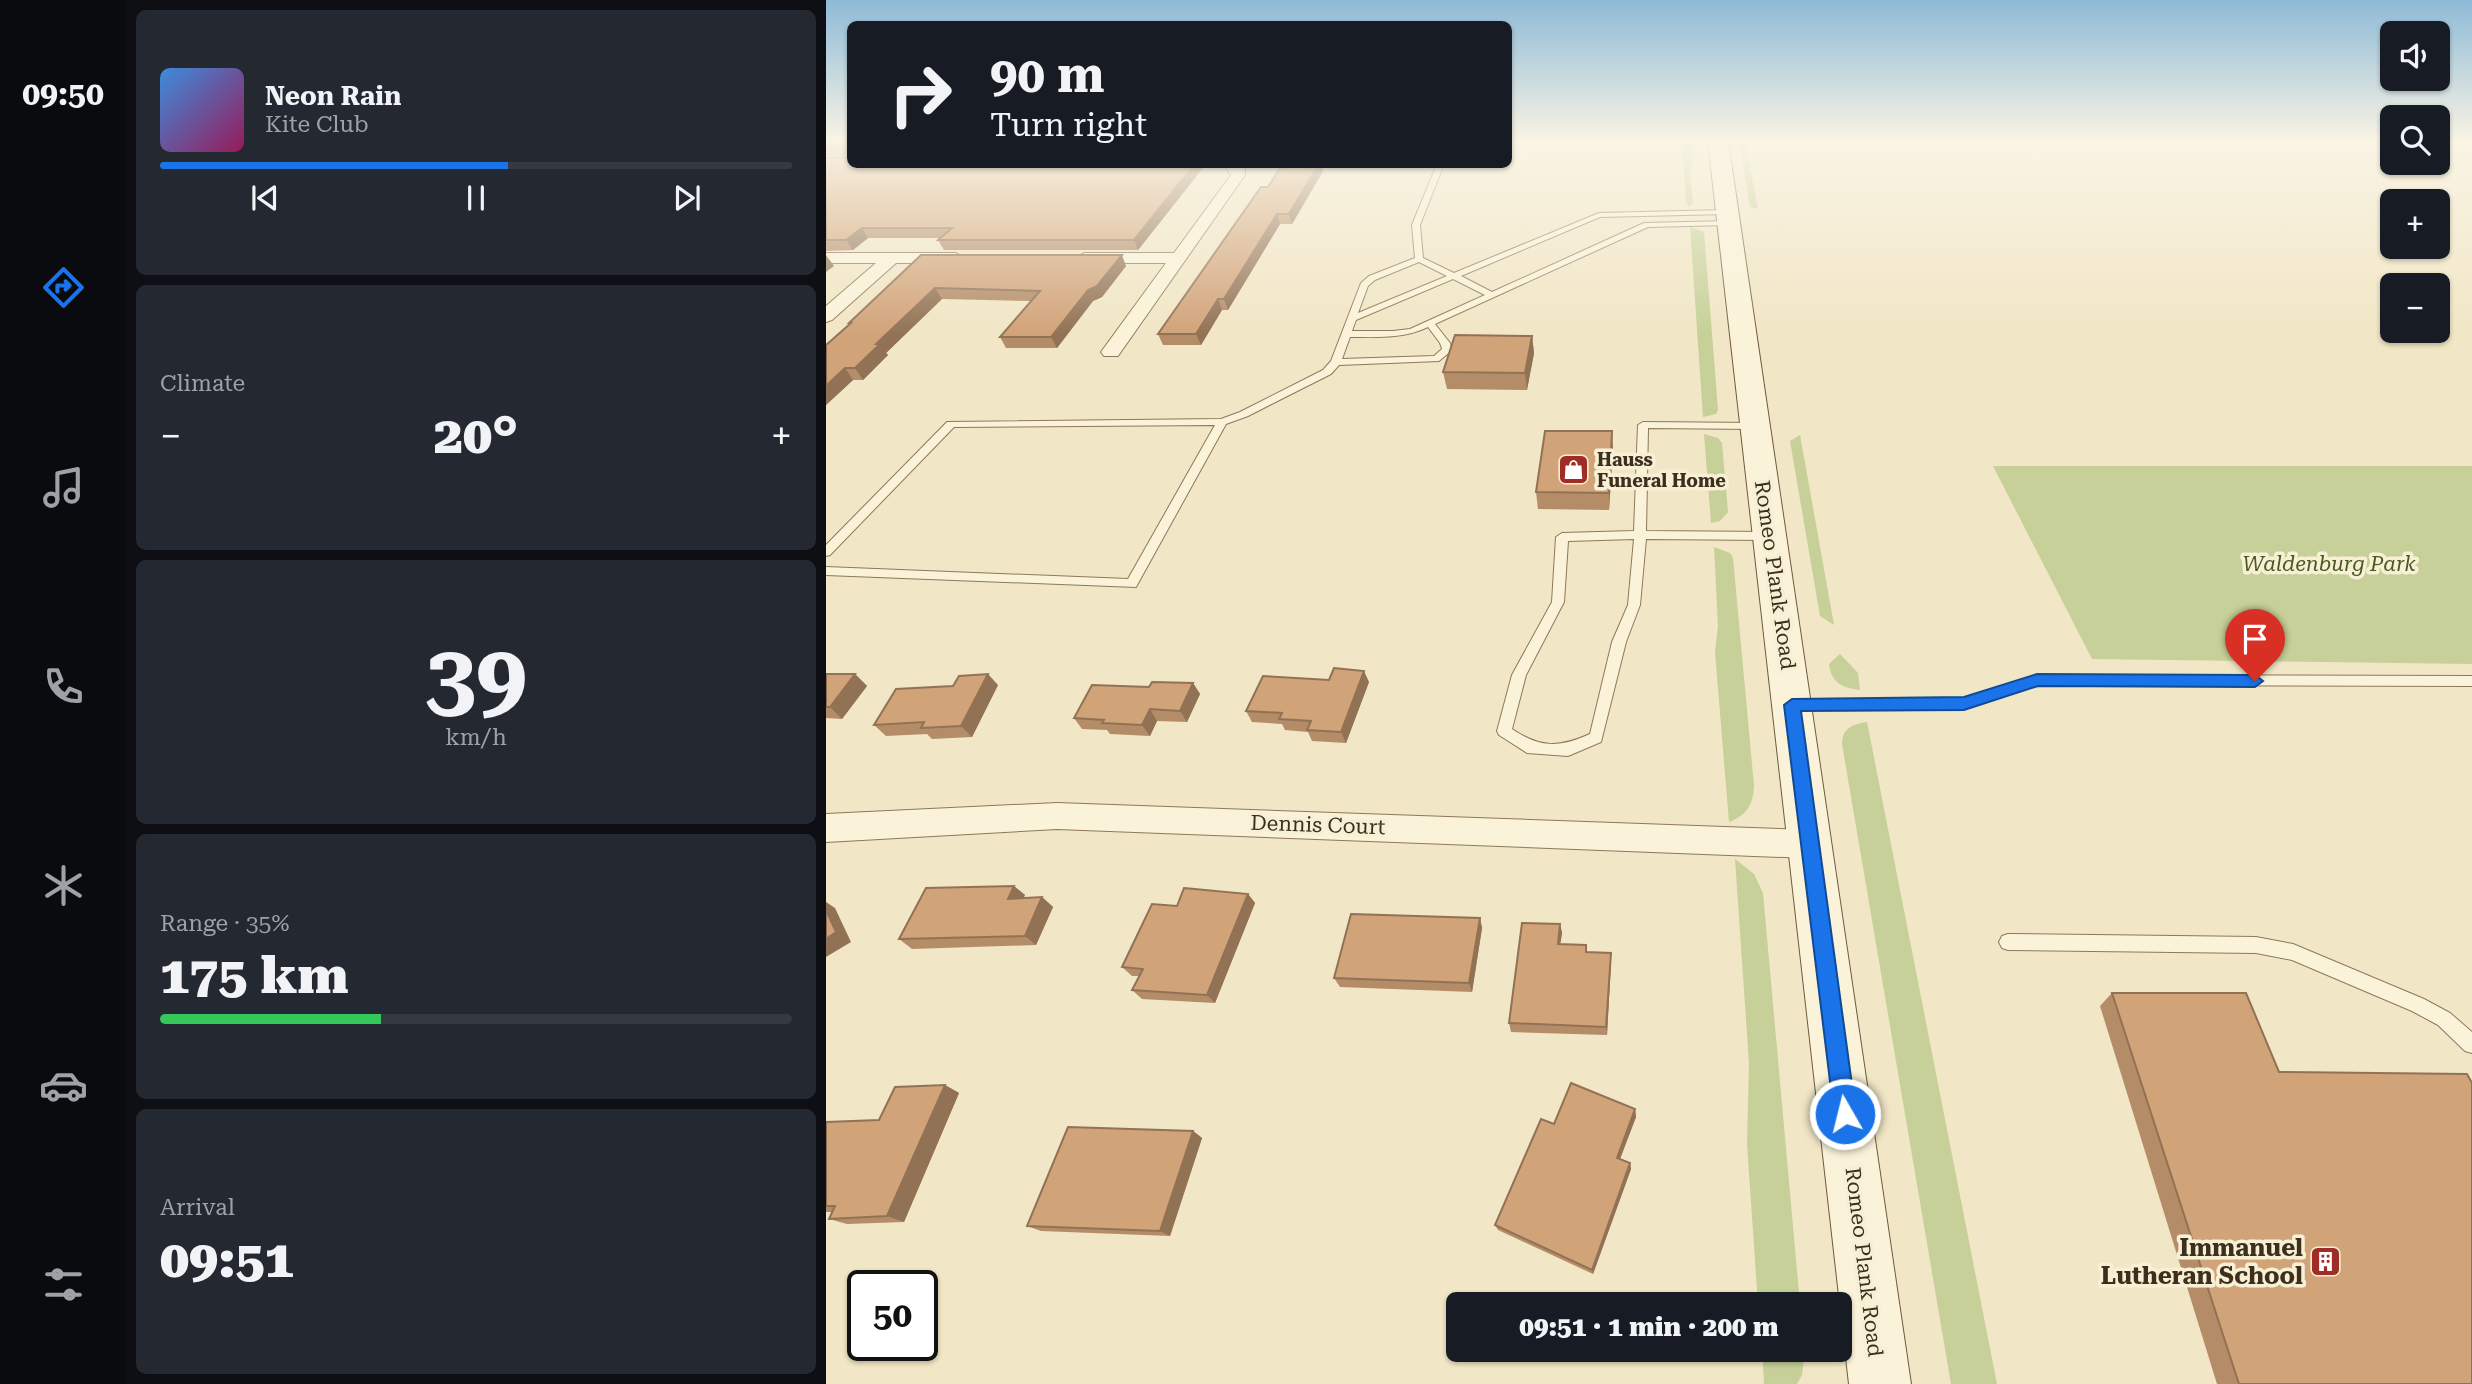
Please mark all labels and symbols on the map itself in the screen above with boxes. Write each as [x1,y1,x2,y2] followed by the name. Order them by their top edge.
[1597,449,1726,491] place label: Hauss Funeral Home
[1557,453,1591,487] shop icon: Hauss Funeral Home
[1750,479,1800,672] street label: Romeo Plank Road
[2242,552,2416,576] park label: Waldenburg Park
[2225,609,2285,681] pin
[1250,811,1386,839] street label: Dennis Court
[1808,1077,1882,1151] position arrow
[1840,1166,1888,1359] street label: Romeo Plank Road
[2101,1234,2303,1290] place label: Immanuel Lutheran School
[2309,1245,2343,1279] building icon: Immanuel Lutheran School
[847,1270,938,1361] speed limit sign: 50

